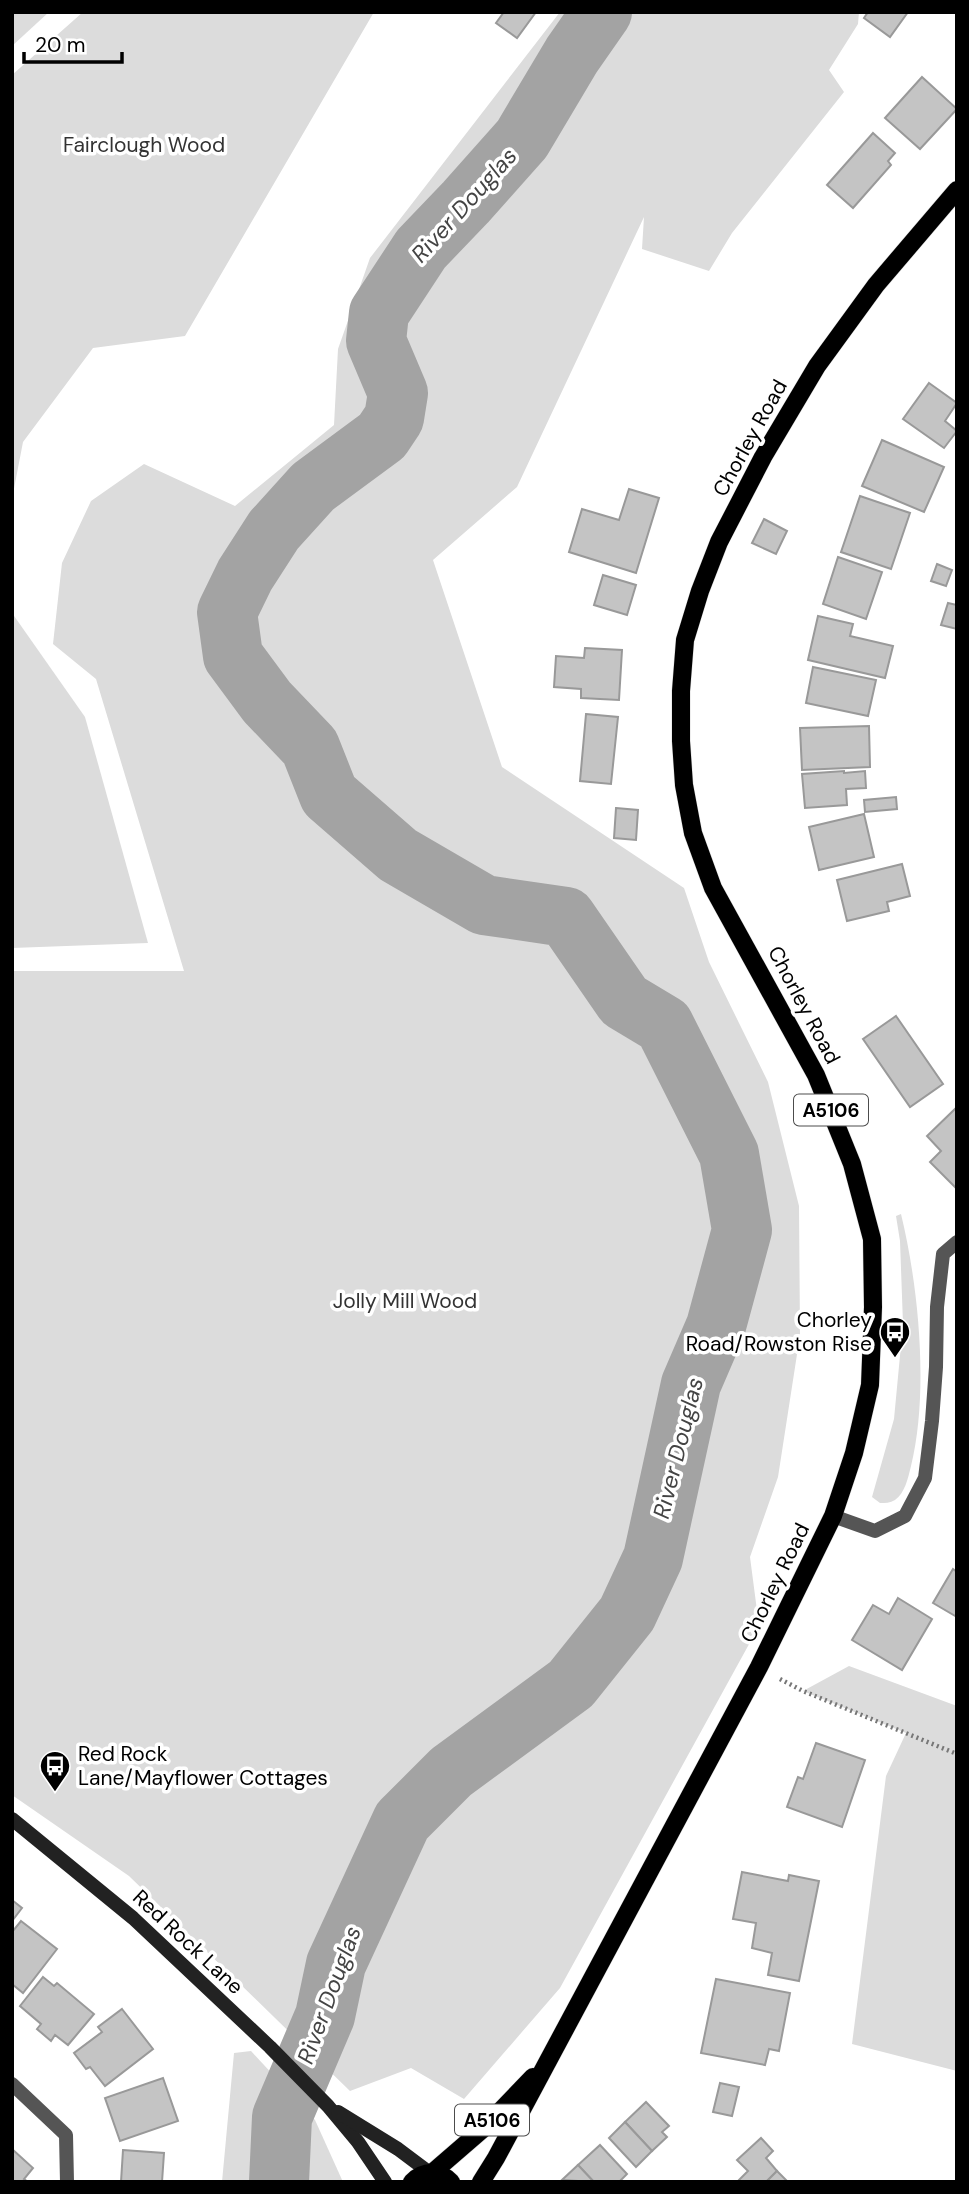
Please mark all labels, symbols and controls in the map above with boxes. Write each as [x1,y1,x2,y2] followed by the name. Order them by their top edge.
[24,21,122,65] scale bar
[35,31,86,59] text: 20 m
[63,131,225,159] park label: Fairclough Wood
[405,141,523,269] water label: River Douglas
[706,374,794,502] street label: Chorley Road
[761,941,847,1069] street label: Chorley Road
[794,1094,868,1126] road number: A5106
[333,1287,477,1315] park label: Jolly Mill Wood
[686,1306,872,1358] place label: Chorley Road/Rowston Rise
[878,1315,912,1359] bus stop icon: Chorley Road/Rowston Rise
[646,1374,710,1522] water label: River Douglas
[734,1519,816,1647] street label: Chorley Road
[78,1740,328,1792] place label: Red Rock Lane/Mayflower Cottages
[38,1749,72,1793] bus stop icon: Red Rock Lane/Mayflower Cottages
[127,1884,249,2001] street label: Red Rock Lane
[290,1922,368,2068] water label: River Douglas
[455,2104,529,2136] road number: A5106

